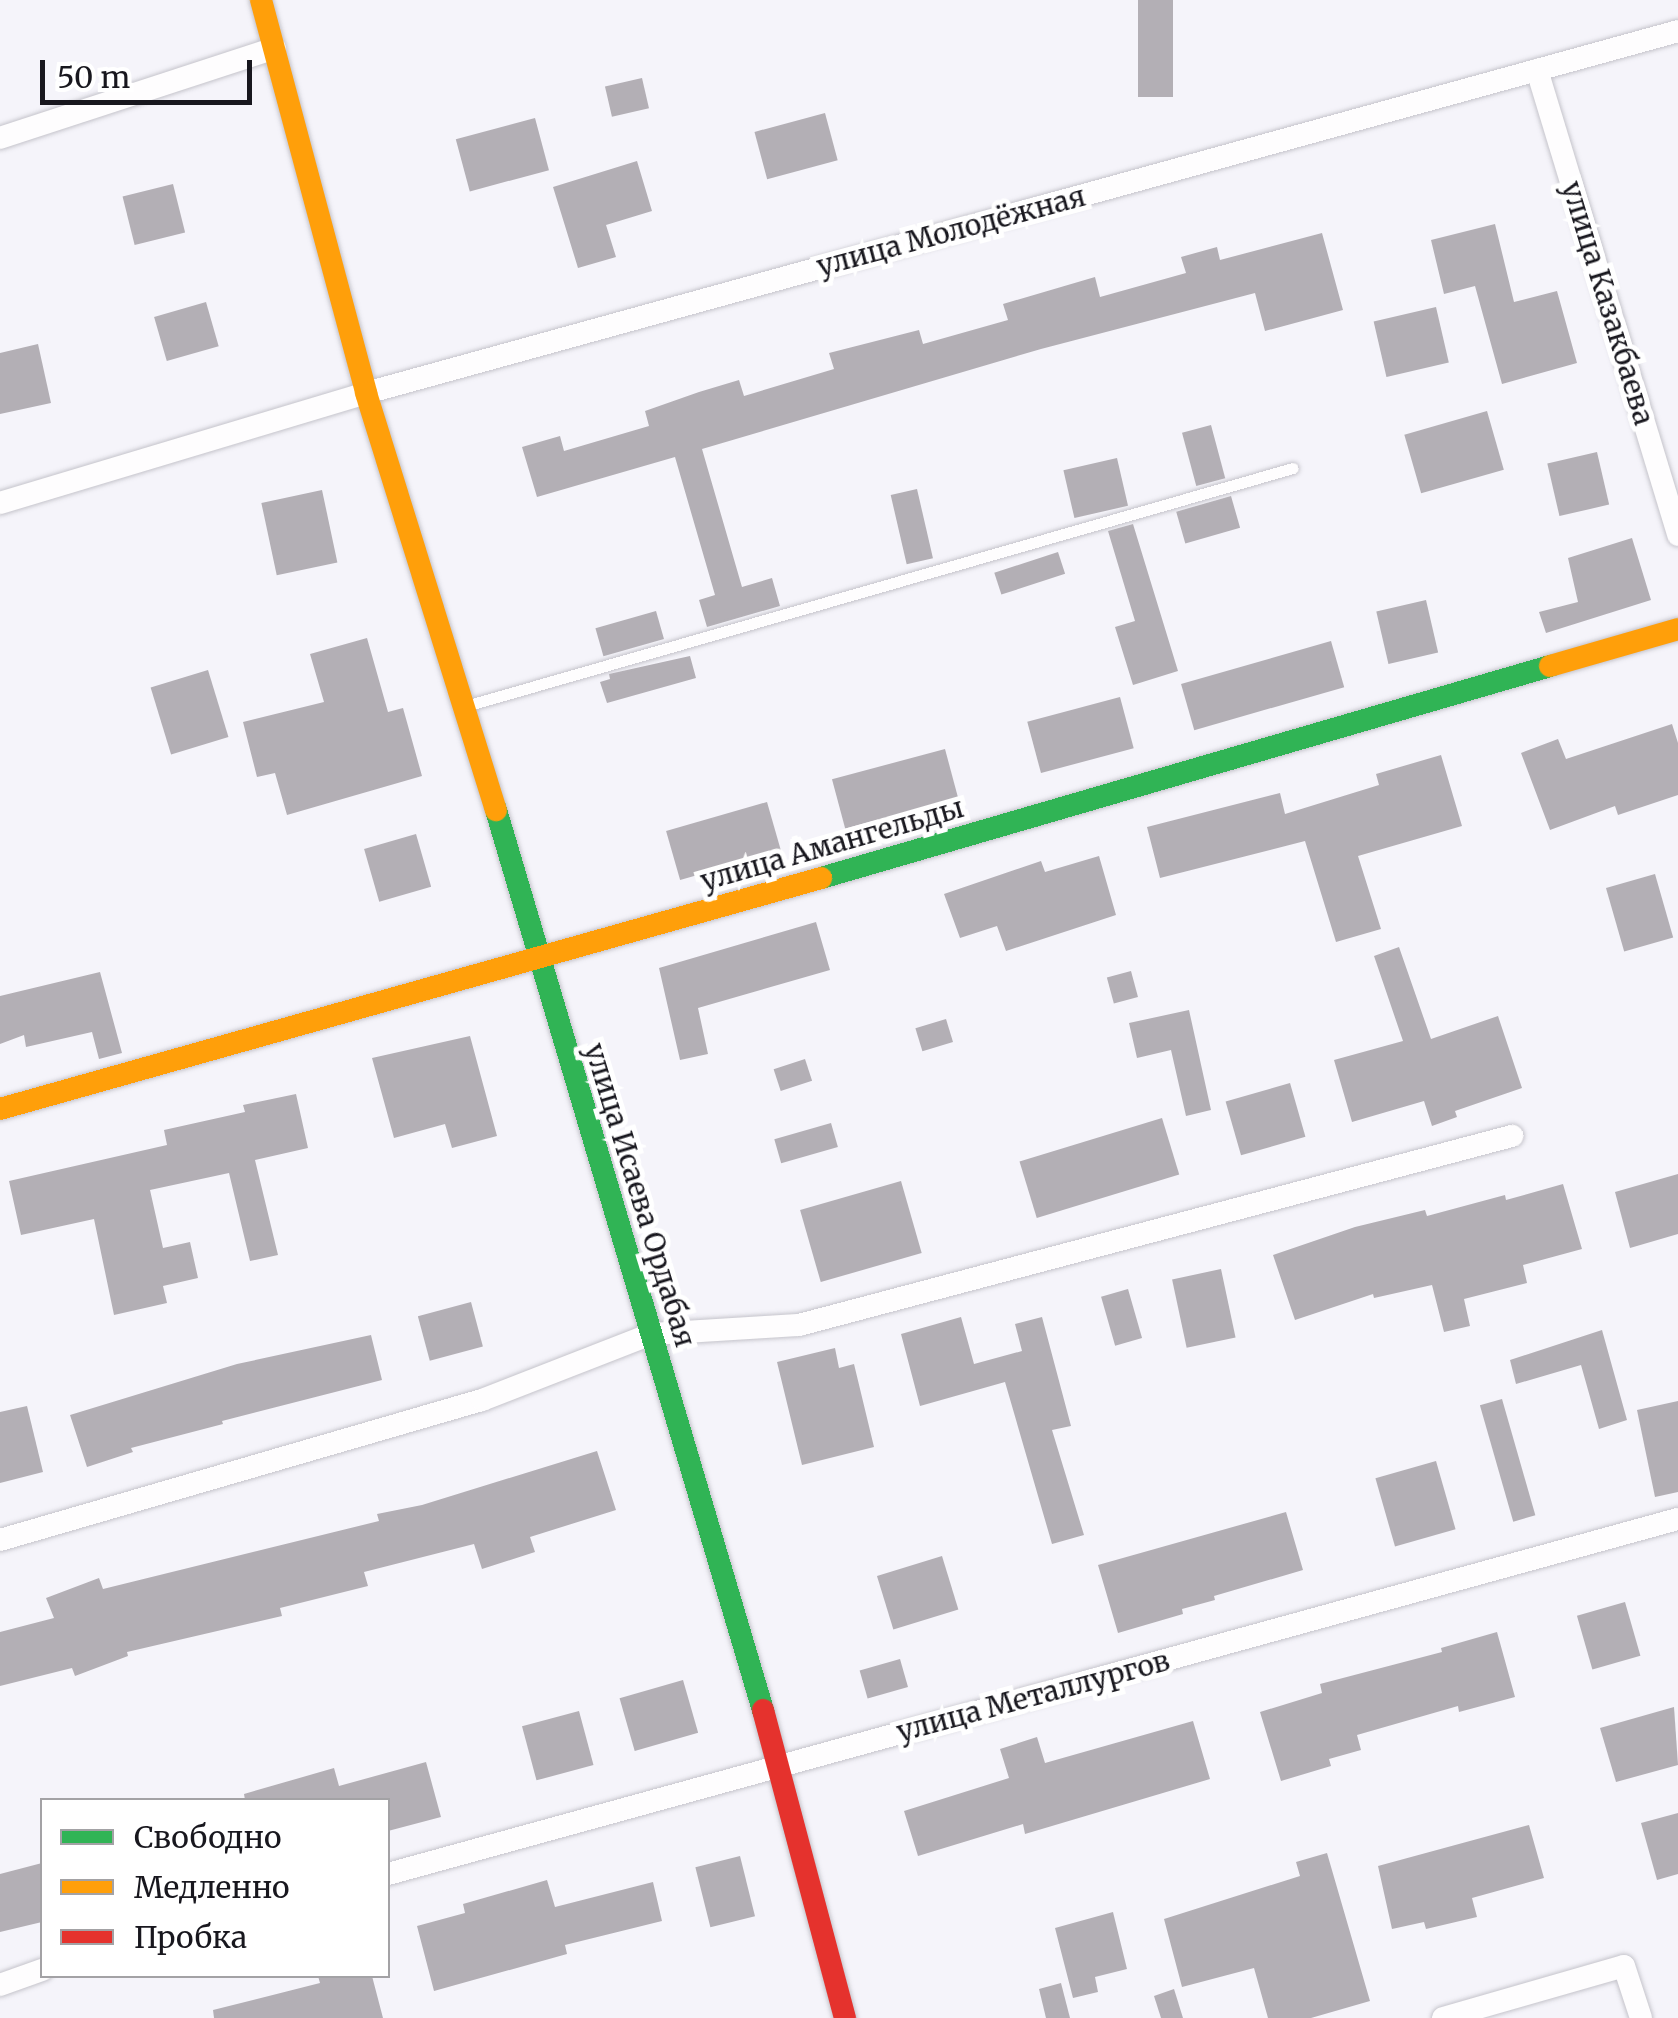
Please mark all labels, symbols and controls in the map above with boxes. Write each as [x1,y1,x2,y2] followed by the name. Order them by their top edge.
[45,40,258,102] scale bar
[57,58,130,96] text: 50 m
[1555,177,1661,429] street label: улица Казакбаева
[813,179,1089,283] street label: улица Молодёжная
[697,790,967,898] street label: улица Амангельды
[578,1039,702,1351] street label: улица Исаева Ордабая
[893,1643,1173,1749] street label: улица Металлургов
[40,1798,390,1978] legend
[134,1818,281,1856] text: Свободно
[134,1868,290,1906] text: Медленно
[134,1918,247,1956] text: Пробка

